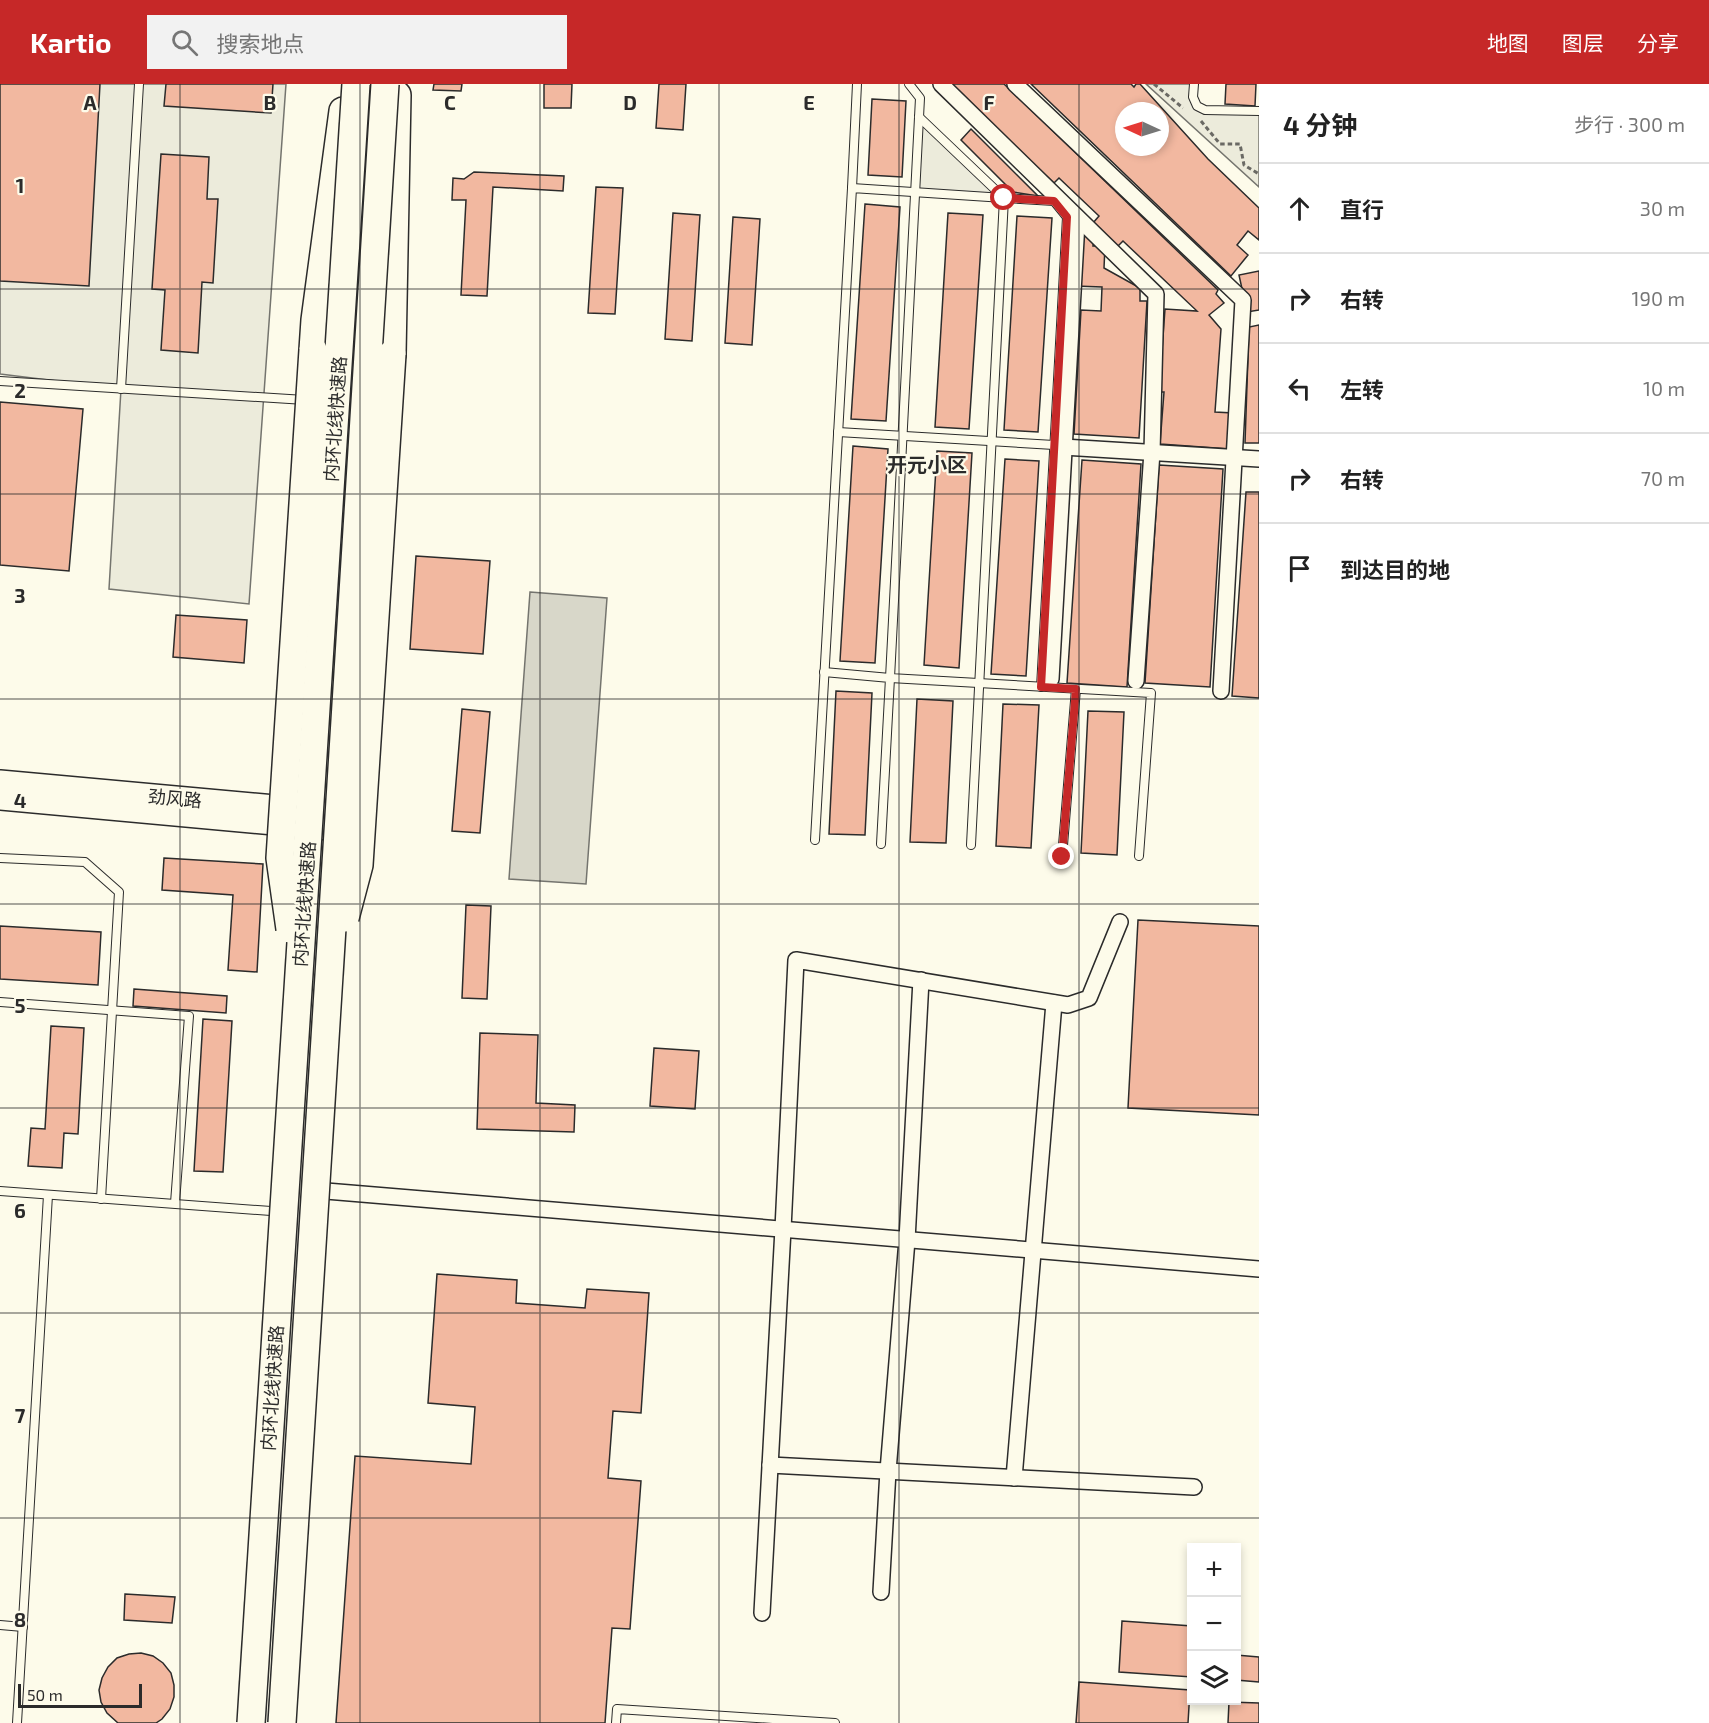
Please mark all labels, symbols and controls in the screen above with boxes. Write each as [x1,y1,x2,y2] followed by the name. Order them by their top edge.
[147,15,567,69] search box
[30,25,111,59] text: Kartio
[168,26,201,59] icon: search
[216,30,304,56] text: 搜索地点
[1487,30,1529,55] text: 地图
[1562,30,1604,55] text: 图层
[1637,30,1679,55] text: 分享
[83,90,97,114] text: A
[264,90,276,114] text: B
[444,90,456,114] text: C
[623,90,637,114] text: D
[803,90,815,114] text: E
[983,90,995,114] text: F
[1115,102,1169,156] north arrow
[1283,109,1357,140] text: 4 分钟
[1574,112,1685,136] text: 步行 · 300 m
[16,173,24,197] text: 1
[990,184,1016,210] route start
[1283,192,1316,225] icon: ahead
[1340,196,1384,222] text: 直行
[1640,196,1685,220] text: 30 m
[1283,282,1316,315] icon: right
[1340,286,1384,312] text: 右转
[1632,286,1685,310] text: 190 m
[320,355,350,483] street label: 内环北线快速路
[1283,372,1316,405] icon: left
[1340,376,1384,402] text: 左转
[1643,376,1685,400] text: 10 m
[14,378,26,402] text: 2
[887,452,967,476] district label: 开元小区
[1283,462,1316,495] icon: right
[1340,466,1384,492] text: 右转
[1641,466,1685,490] text: 70 m
[1283,552,1316,585] icon: arrive
[1340,556,1450,582] text: 到达目的地
[14,583,26,607] text: 3
[147,785,203,811] street label: 劲风路
[14,788,27,812] text: 4
[289,840,319,968] street label: 内环北线快速路
[1048,843,1074,869] route end
[14,993,26,1017] text: 5
[14,1198,26,1222] text: 6
[257,1324,287,1452] street label: 内环北线快速路
[15,1403,26,1427] text: 7
[1187,1543,1241,1705] map controls
[1187,1543,1241,1597] button: +
[1187,1597,1241,1651] button: −
[14,1607,26,1631] text: 8
[1187,1651,1241,1705] button: layers
[18,1681,142,1708] scale bar
[27,1685,63,1704] text: 50 m

